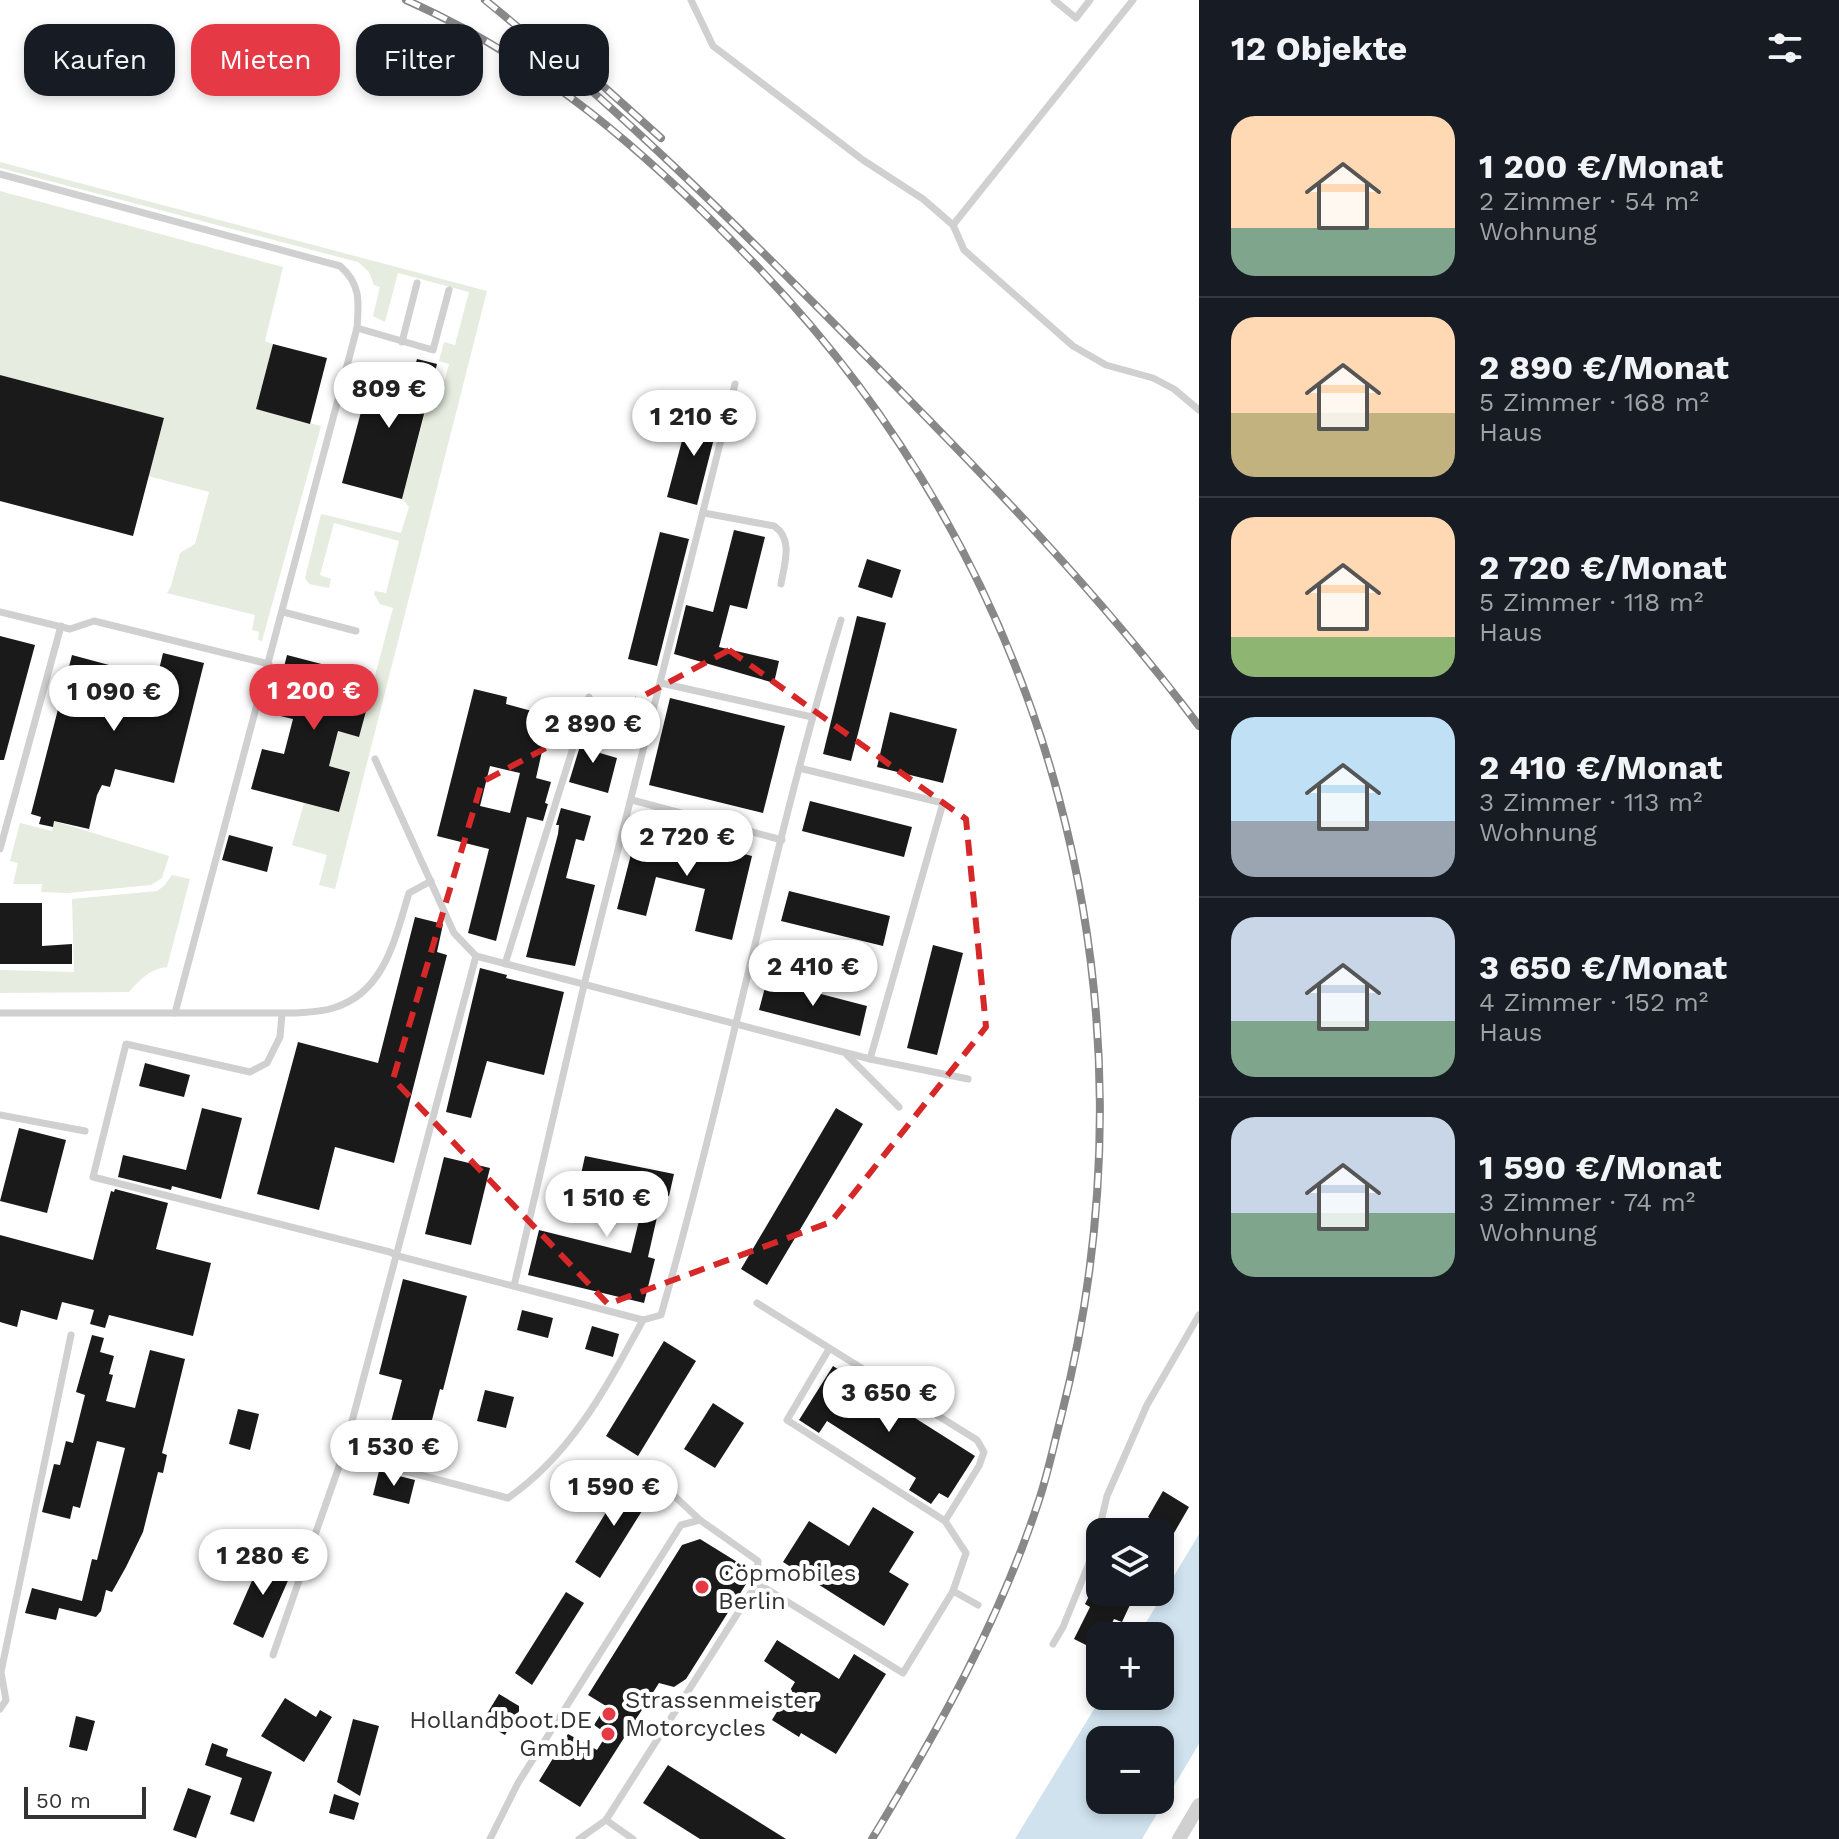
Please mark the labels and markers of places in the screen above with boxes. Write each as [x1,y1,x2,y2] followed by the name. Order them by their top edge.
[333,362,445,430] pin: 809 €
[620,390,768,458] pin: 1 210 €
[240,664,388,732] pin: 1 200 €
[40,665,188,733] pin: 1 090 €
[519,697,667,765] pin: 2 890 €
[613,810,761,878] pin: 2 720 €
[739,940,887,1008] pin: 2 410 €
[533,1171,681,1239] pin: 1 510 €
[815,1366,963,1434] pin: 3 650 €
[320,1420,468,1488] pin: 1 530 €
[540,1460,688,1528] pin: 1 590 €
[189,1529,337,1597] pin: 1 280 €
[718,1559,856,1615] place label: Cöpmobiles Berlin
[693,1578,711,1596] marker: Cöpmobiles Berlin
[625,1686,817,1742] place label: Strassenmeister Motorcycles
[600,1705,618,1723] marker: Strassenmeister Motorcycles
[409,1706,592,1762] place label: Hollandboot.DE GmbH
[599,1725,617,1743] marker: Hollandboot.DE GmbH

